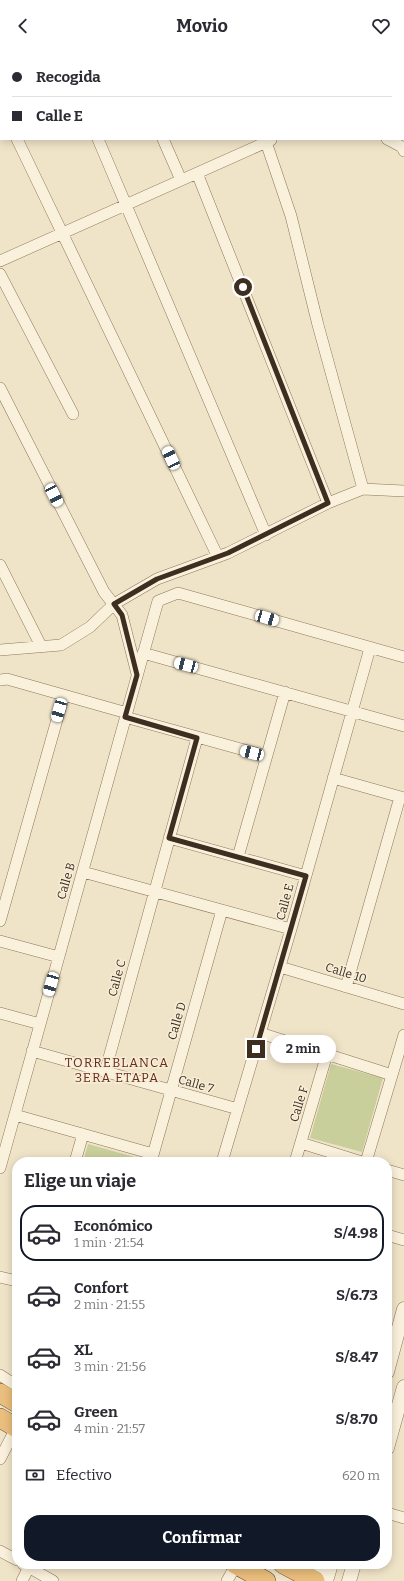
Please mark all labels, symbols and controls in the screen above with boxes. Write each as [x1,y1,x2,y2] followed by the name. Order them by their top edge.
[12,15,34,37] icon: back
[176,15,228,37] text: Movio
[370,15,392,37] icon: heart
[36,68,101,86] text: Recogida
[36,107,83,125] text: Calle E
[234,278,252,296] route start
[160,445,182,471] car
[43,482,65,508] car
[254,609,280,627] car
[173,656,199,674] car
[50,697,68,723] car
[239,744,265,762] car
[54,861,78,901] street label: Calle B
[273,882,297,922] street label: Calle E
[105,958,129,998] street label: Calle C
[324,960,368,986] street label: Calle 10
[42,971,60,997] car
[165,1001,189,1041] street label: Calle D
[270,1035,336,1063] callout: 2 min
[247,1040,265,1058] route end
[286,1041,320,1056] text: 2 min
[65,1055,169,1085] district label: TORREBLANCA 3ERA ETAPA
[177,1072,215,1096] street label: Calle 7
[287,1084,311,1124] street label: Calle F
[24,1170,136,1192] text: Elige un viaje
[26,1215,62,1251] icon: car
[74,1217,153,1235] text: Económico
[334,1224,378,1242] text: S/4.98
[74,1235,144,1250] text: 1 min · 21:54
[26,1277,62,1313] icon: car
[74,1279,129,1297] text: Confort
[336,1286,378,1304] text: S/6.73
[74,1297,145,1312] text: 2 min · 21:55
[26,1339,62,1375] icon: car
[74,1341,93,1359] text: XL
[335,1348,378,1366] text: S/8.47
[74,1359,146,1374] text: 3 min · 21:56
[26,1401,62,1437] icon: car
[74,1403,118,1421] text: Green
[335,1410,378,1428] text: S/8.70
[74,1421,145,1436] text: 4 min · 21:57
[24,1464,46,1486] icon: cash
[56,1466,112,1484] text: Efectivo
[342,1468,380,1483] text: 620 m
[24,1515,380,1561] button: Confirmar

